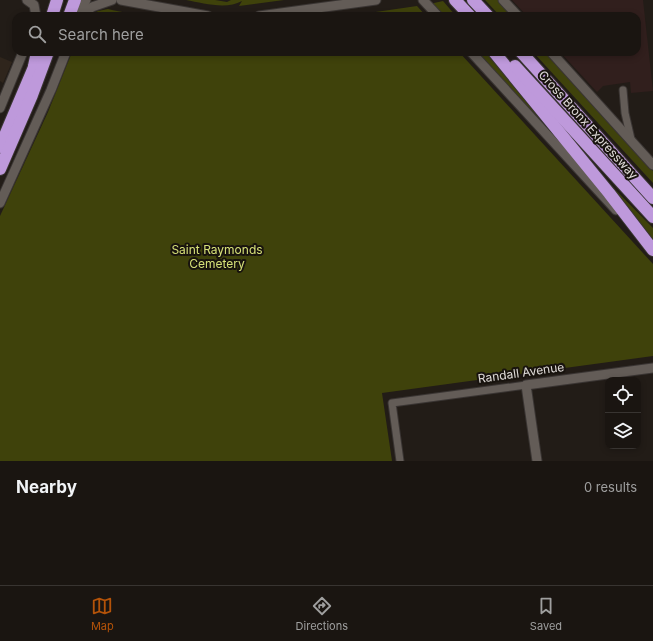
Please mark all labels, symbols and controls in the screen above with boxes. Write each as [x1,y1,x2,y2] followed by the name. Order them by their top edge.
[12,12,641,56] search box
[26,23,48,45] icon: search
[58,25,144,44] text: Search here
[536,67,641,182] street label: Cross Bronx Expressway
[171,242,263,271] park label: Saint Raymonds Cemetery
[477,359,565,386] street label: Randall Avenue
[605,377,641,449] map controls
[605,377,641,413] button: locate
[605,413,641,449] button: layers
[16,477,77,497] text: Nearby
[584,479,637,495] text: 0 results
[91,595,114,633] tab: Map
[296,595,348,633] tab: Directions
[530,595,562,633] tab: Saved

